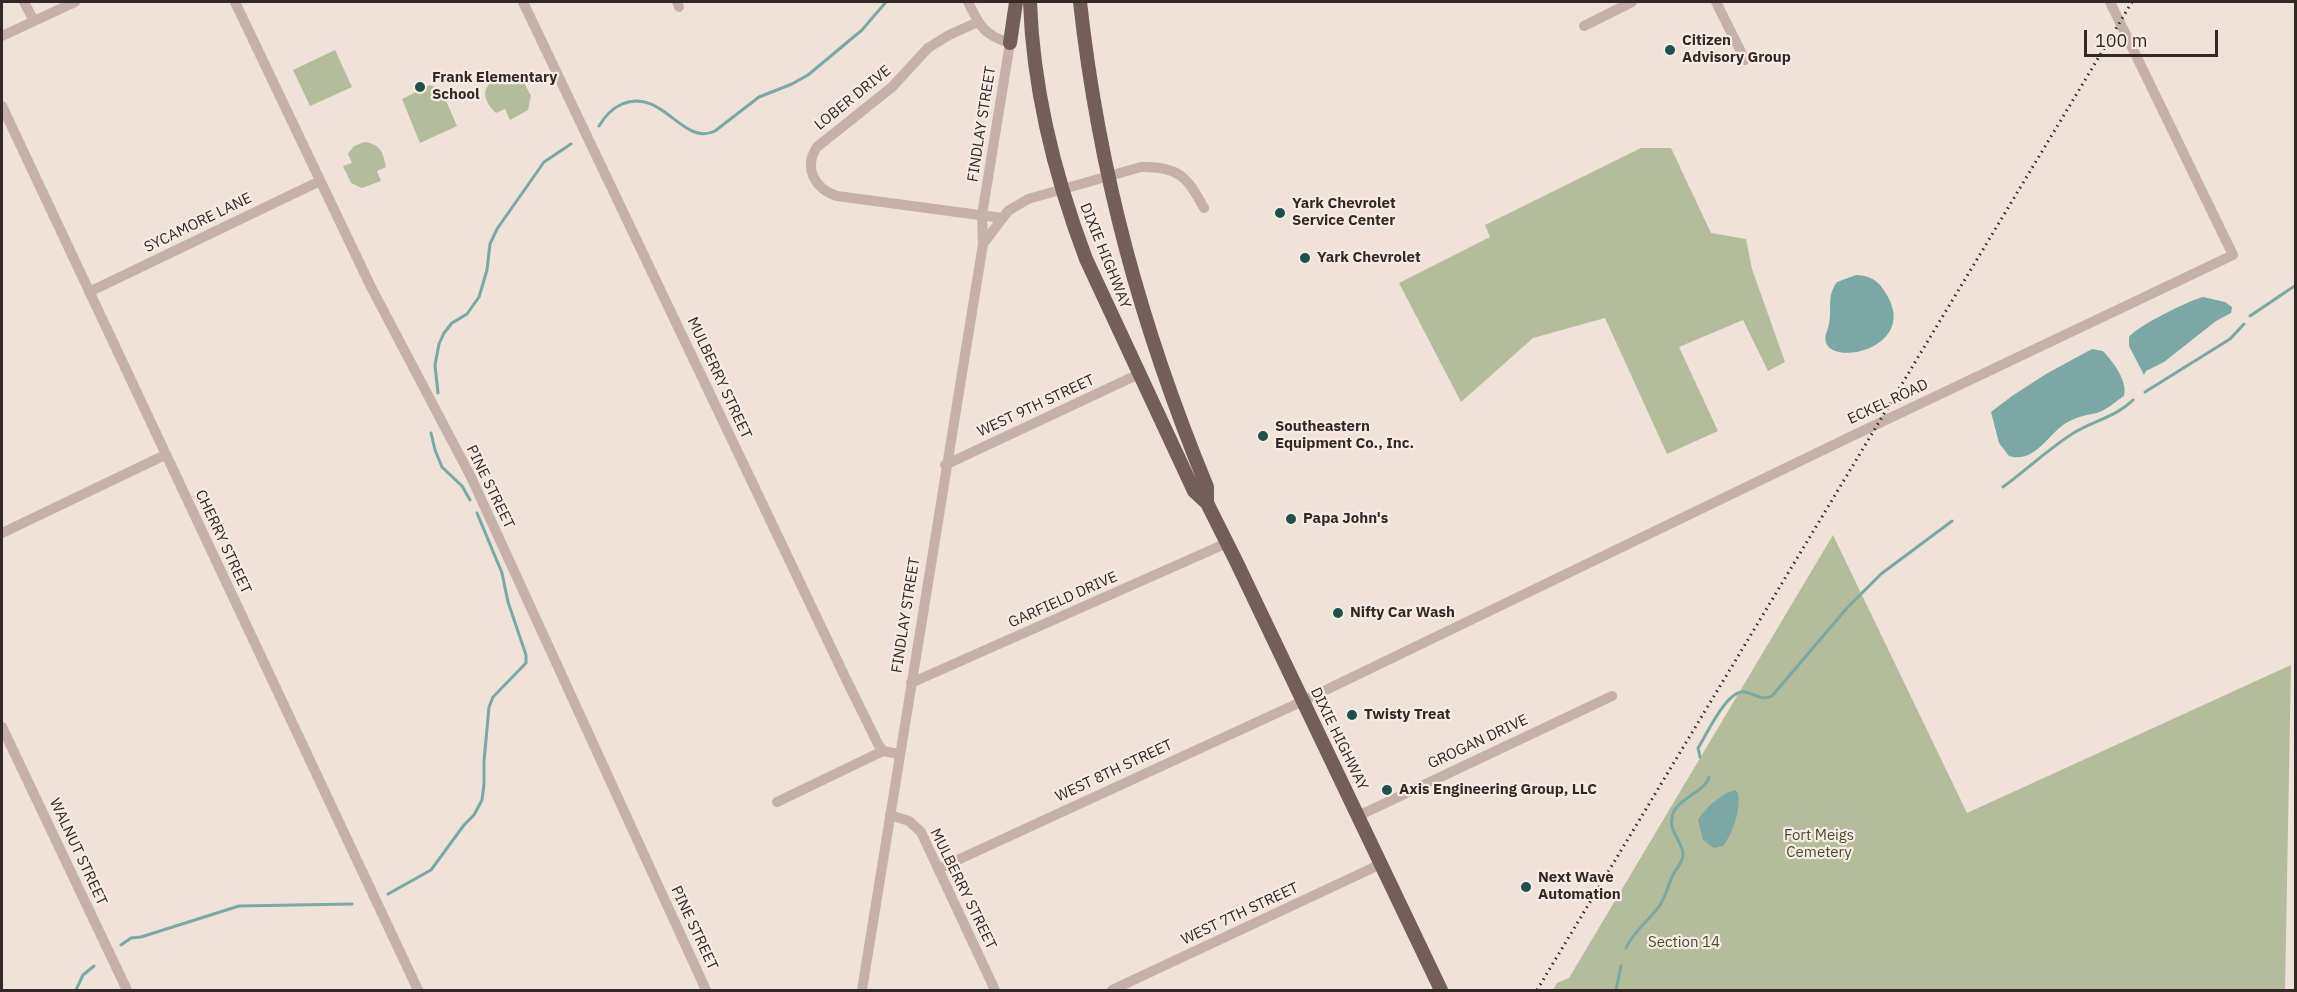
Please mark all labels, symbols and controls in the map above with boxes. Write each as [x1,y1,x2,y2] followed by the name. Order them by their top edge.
[2087,18,2220,56] scale bar
[2095,29,2147,52] text: 100 m
[1682,32,1791,67] place label: Citizen Advisory Group
[1663,43,1677,57] marker: Citizen Advisory Group
[811,62,895,134] street label: LOBER DRIVE
[964,65,1000,183] street label: FINDLAY STREET
[432,69,557,104] place label: Frank Elementary School
[413,80,427,94] marker: Frank Elementary School
[141,189,255,257] street label: SYCAMORE LANE
[1292,195,1396,230] place label: Yark Chevrolet Service Center
[1076,201,1134,311] street label: DIXIE HIGHWAY
[1273,206,1287,220] marker: Yark Chevrolet Service Center
[1317,249,1421,267] place label: Yark Chevrolet
[1298,251,1312,265] marker: Yark Chevrolet
[683,314,755,442] street label: MULBERRY STREET
[975,371,1097,441] street label: WEST 9TH STREET
[1845,375,1931,429] street label: ECKEL ROAD
[1275,418,1414,453] place label: Southeastern Equipment Co., Inc.
[1256,429,1270,443] marker: Southeastern Equipment Co., Inc.
[462,442,518,532] street label: PINE STREET
[191,487,255,597] street label: CHERRY STREET
[1303,510,1388,528] place label: Papa John's
[1284,512,1298,526] marker: Papa John's
[888,556,924,674] street label: FINDLAY STREET
[1006,568,1120,632] street label: GARFIELD DRIVE
[1350,604,1455,622] place label: Nifty Car Wash
[1331,606,1345,620] marker: Nifty Car Wash
[1306,685,1372,793] street label: DIXIE HIGHWAY
[1364,706,1451,724] place label: Twisty Treat
[1345,708,1359,722] marker: Twisty Treat
[1425,711,1531,773] street label: GROGAN DRIVE
[1053,736,1175,806] street label: WEST 8TH STREET
[1399,781,1597,799] place label: Axis Engineering Group, LLC
[1380,783,1394,797] marker: Axis Engineering Group, LLC
[45,796,111,908] street label: WALNUT STREET
[926,826,1000,952] street label: MULBERRY STREET
[1784,827,1854,862] park label: Fort Meigs Cemetery
[1538,869,1621,904] place label: Next Wave Automation
[1179,879,1301,949] street label: WEST 7TH STREET
[1519,880,1533,894] marker: Next Wave Automation
[667,883,721,973] street label: PINE STREET
[1648,934,1720,952] park label: Section 14

